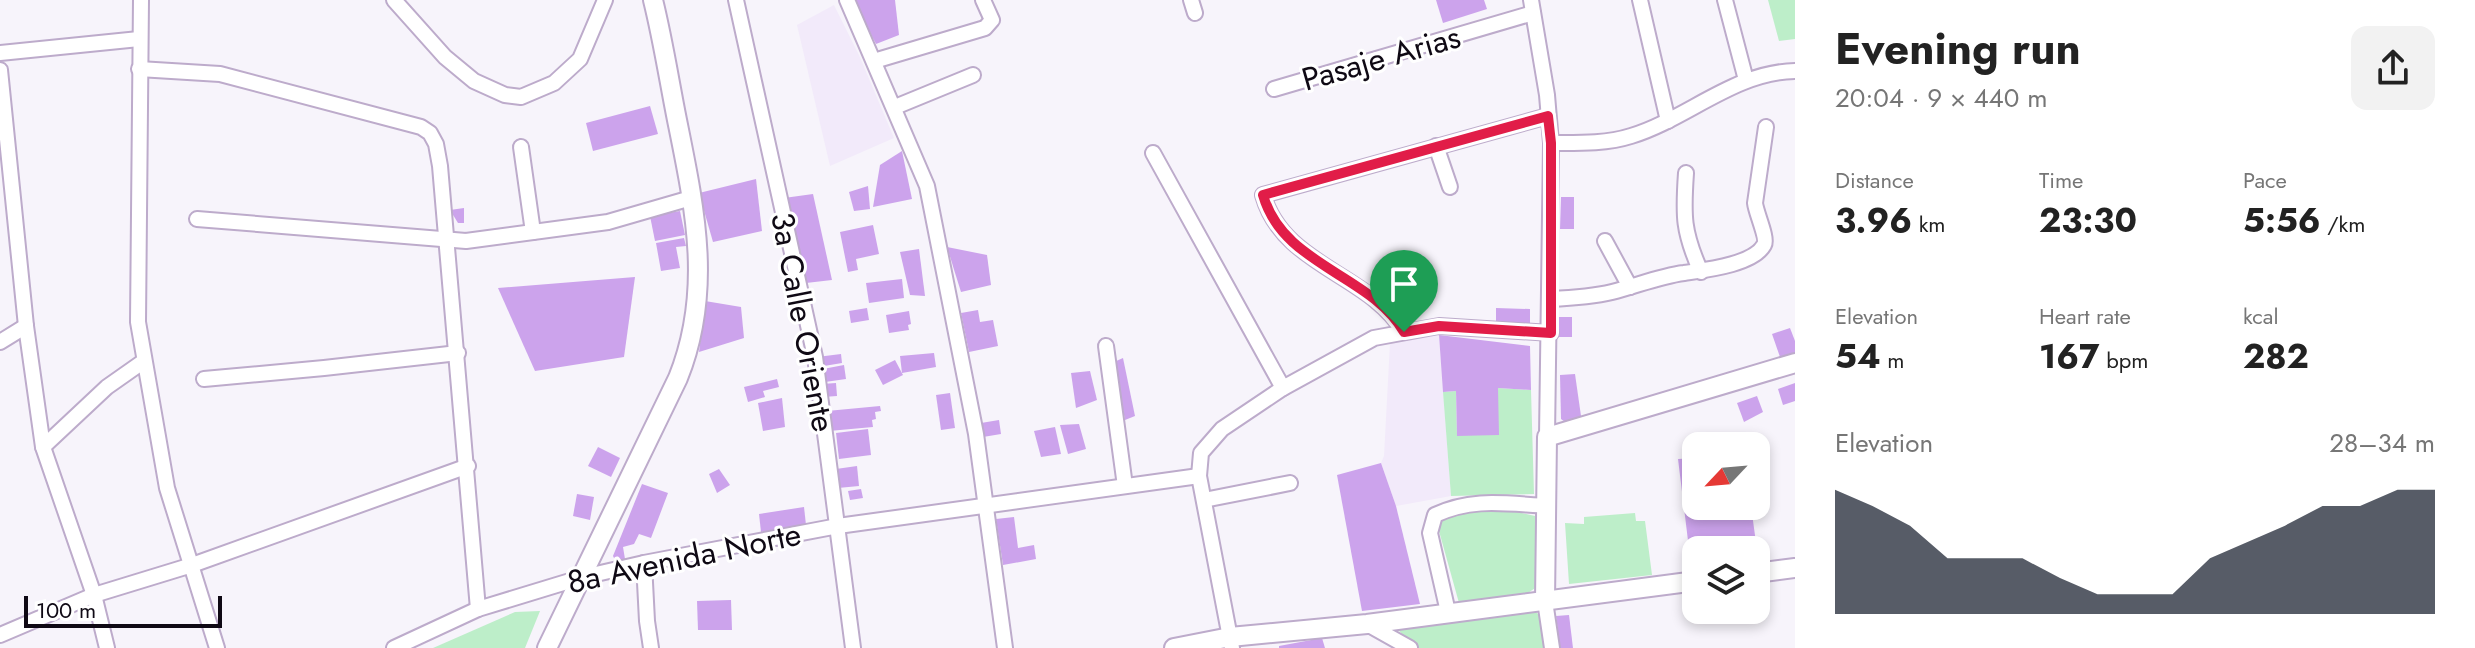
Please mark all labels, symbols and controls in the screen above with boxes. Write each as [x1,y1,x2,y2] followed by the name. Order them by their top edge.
[1296,13,1466,103] street label: Pasaje Arias
[1835,17,2081,81] text: Evening run
[2351,26,2435,110] button: share
[1835,79,2047,117] text: 20:04 · 9 × 440 m
[1835,164,1914,196] text: Distance
[2039,164,2083,196] text: Time
[2243,164,2287,196] text: Pace
[1835,196,1912,245] text: 3.96
[2039,196,2137,245] text: 23:30
[2243,196,2321,245] text: 5:56
[759,208,847,436] street label: 3a Calle Oriente
[1912,208,1946,240] text: km
[2321,208,2365,240] text: /km
[1370,250,1438,332] pin
[1382,262,1426,306] icon: arrive
[1835,300,1918,332] text: Elevation
[2039,300,2131,332] text: Heart rate
[2243,300,2279,332] text: kcal
[1835,332,1881,381] text: 54
[2039,332,2100,381] text: 167
[2243,332,2309,381] text: 282
[1881,344,1904,376] text: m
[2100,344,2148,376] text: bpm
[1835,424,1933,462] text: Elevation
[2329,424,2435,462] text: 28–34 m
[1682,432,1770,520] north arrow
[1682,432,1770,624] map controls
[563,511,805,605] street label: 8a Avenida Norte
[1682,536,1770,624] button: layers
[24,592,222,628] scale bar
[36,594,96,626] text: 100 m

